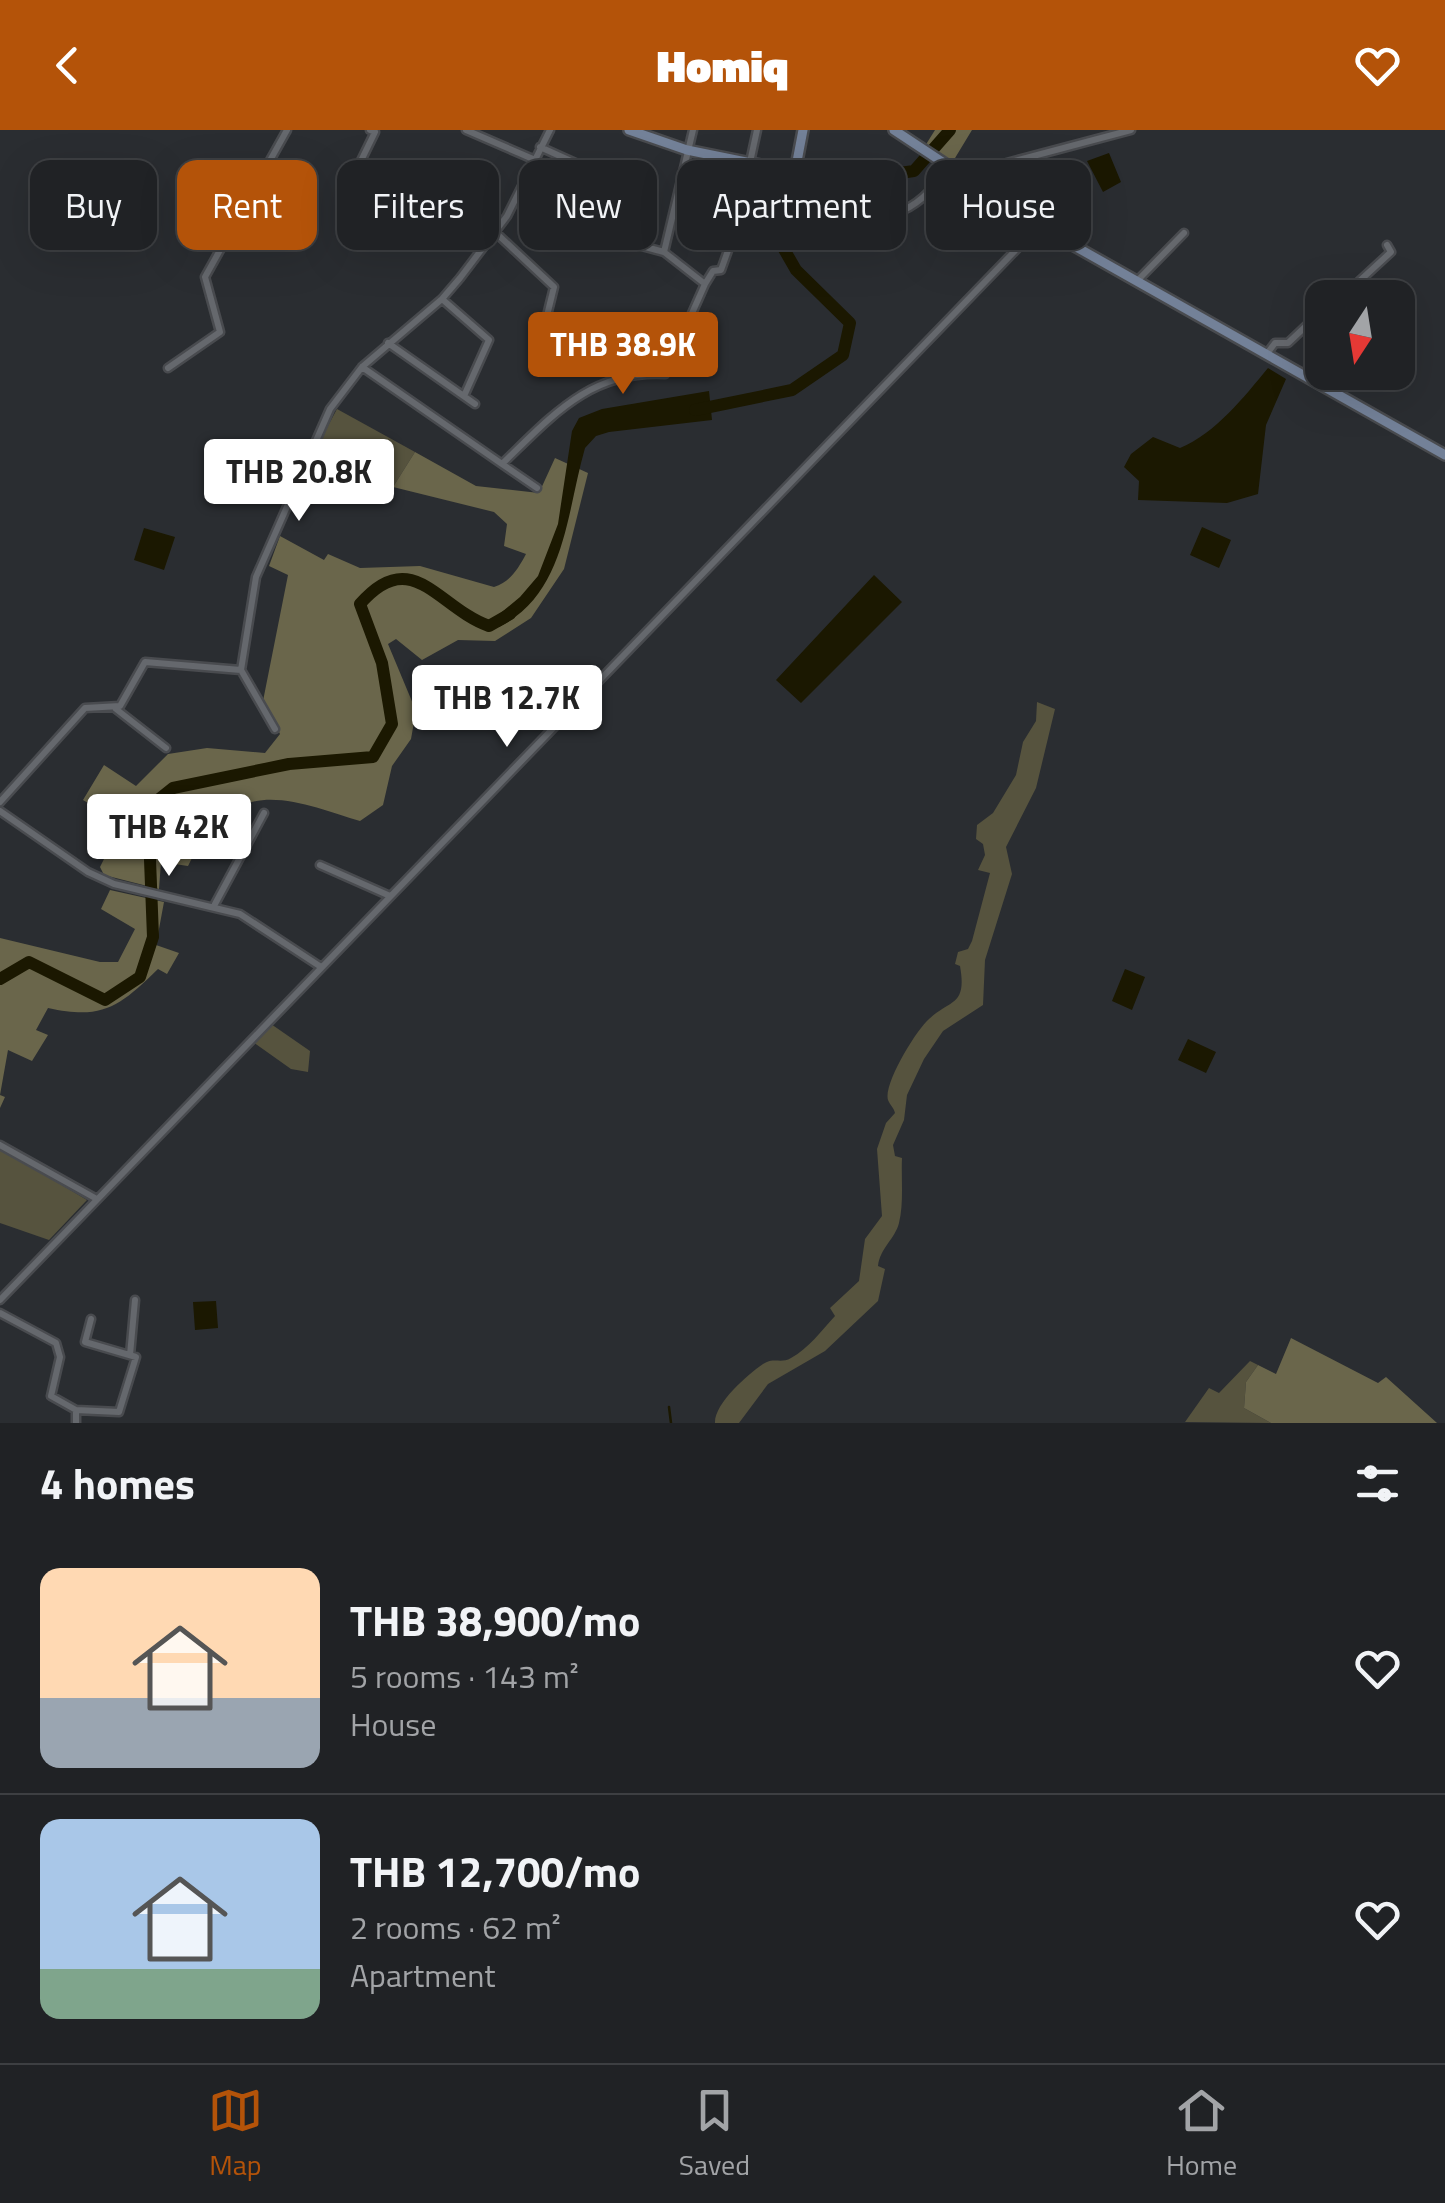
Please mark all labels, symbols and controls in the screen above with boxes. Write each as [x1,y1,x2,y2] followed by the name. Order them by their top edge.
[657,31,788,99] text: Homiq
[40,38,95,93] icon: back
[1350,38,1405,93] icon: heart
[30,160,157,250] chip: Buy
[177,160,317,250] chip: Rent
[337,160,499,250] chip: Filters
[519,160,657,250] chip: New
[677,160,906,250] chip: Apartment
[926,160,1091,250] chip: House
[1305,280,1415,390] north arrow
[1305,280,1415,390] map controls
[509,312,737,397] pin: THB 38.9K
[550,320,696,368] text: THB 38.9K
[185,439,413,524] pin: THB 20.8K
[226,447,372,495] text: THB 20.8K
[393,665,621,750] pin: THB 12.7K
[434,673,580,721] text: THB 12.7K
[77,794,261,879] pin: THB 42K
[109,802,229,850] text: THB 42K
[40,1451,195,1515] text: 4 homes
[1350,1456,1405,1511] icon: filters
[350,1588,640,1652] text: THB 38,900/mo
[120,1608,240,1728] icon: home
[1350,1641,1405,1696] icon: heart
[350,1652,579,1700] text: 5 rooms · 143 m²
[350,1700,436,1748] text: House
[350,1839,640,1903] text: THB 12,700/mo
[120,1859,240,1979] icon: home
[1350,1892,1405,1947] icon: heart
[350,1903,561,1951] text: 2 rooms · 62 m²
[350,1951,496,1999] text: Apartment
[208,2083,263,2186] tab: Map
[679,2083,750,2186] tab: Saved
[1166,2083,1237,2186] tab: Home

